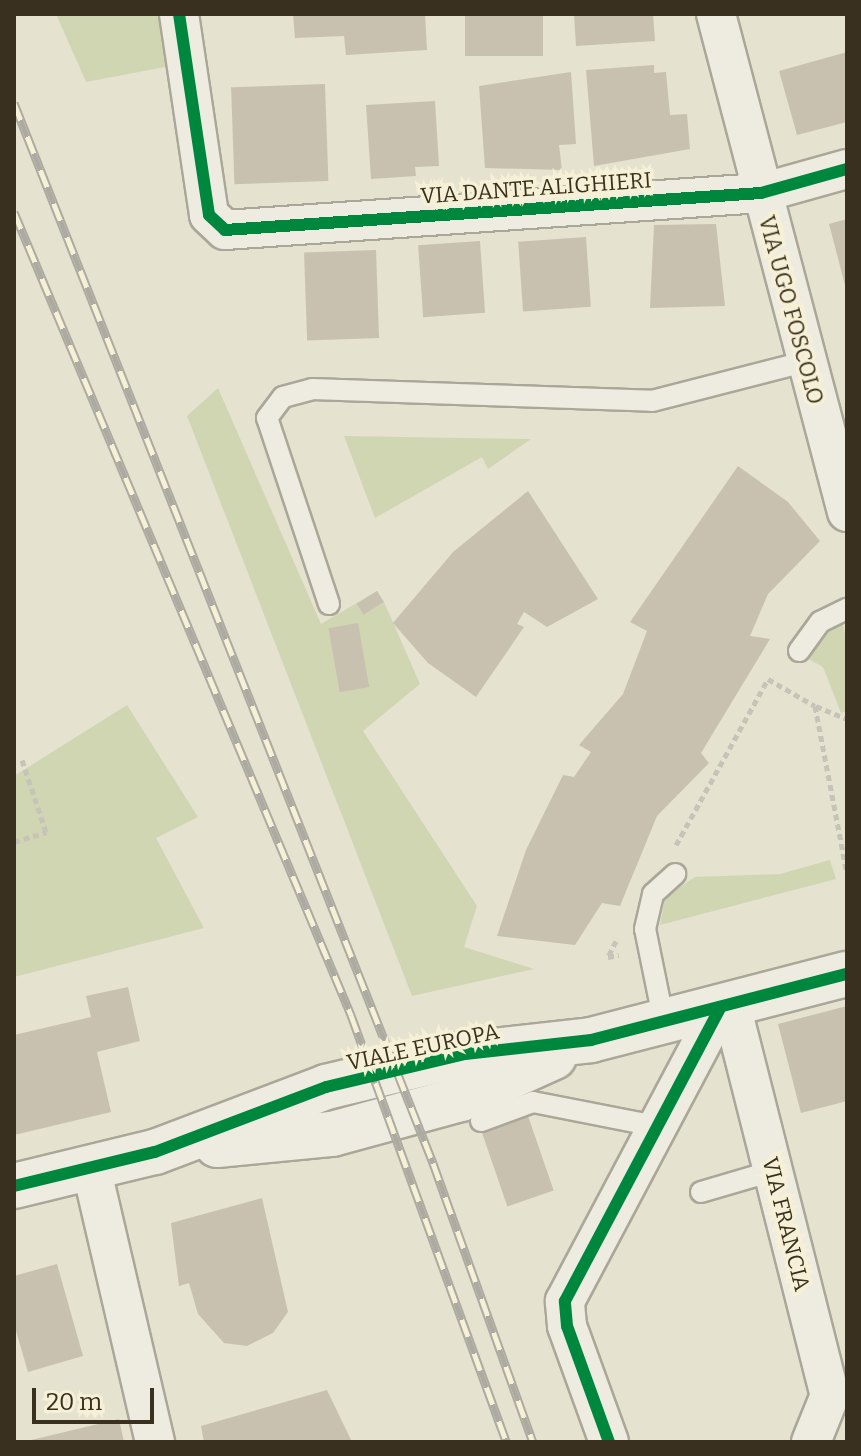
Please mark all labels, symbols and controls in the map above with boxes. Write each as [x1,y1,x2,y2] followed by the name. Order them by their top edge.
[420,167,652,209] street label: VIA DANTE ALIGHIERI
[753,213,829,407] street label: VIA UGO FOSCOLO
[344,1018,502,1076] street label: VIALE EUROPA
[757,1154,815,1294] street label: VIA FRANCIA
[36,1372,158,1422] scale bar
[46,1388,102,1416] text: 20 m

